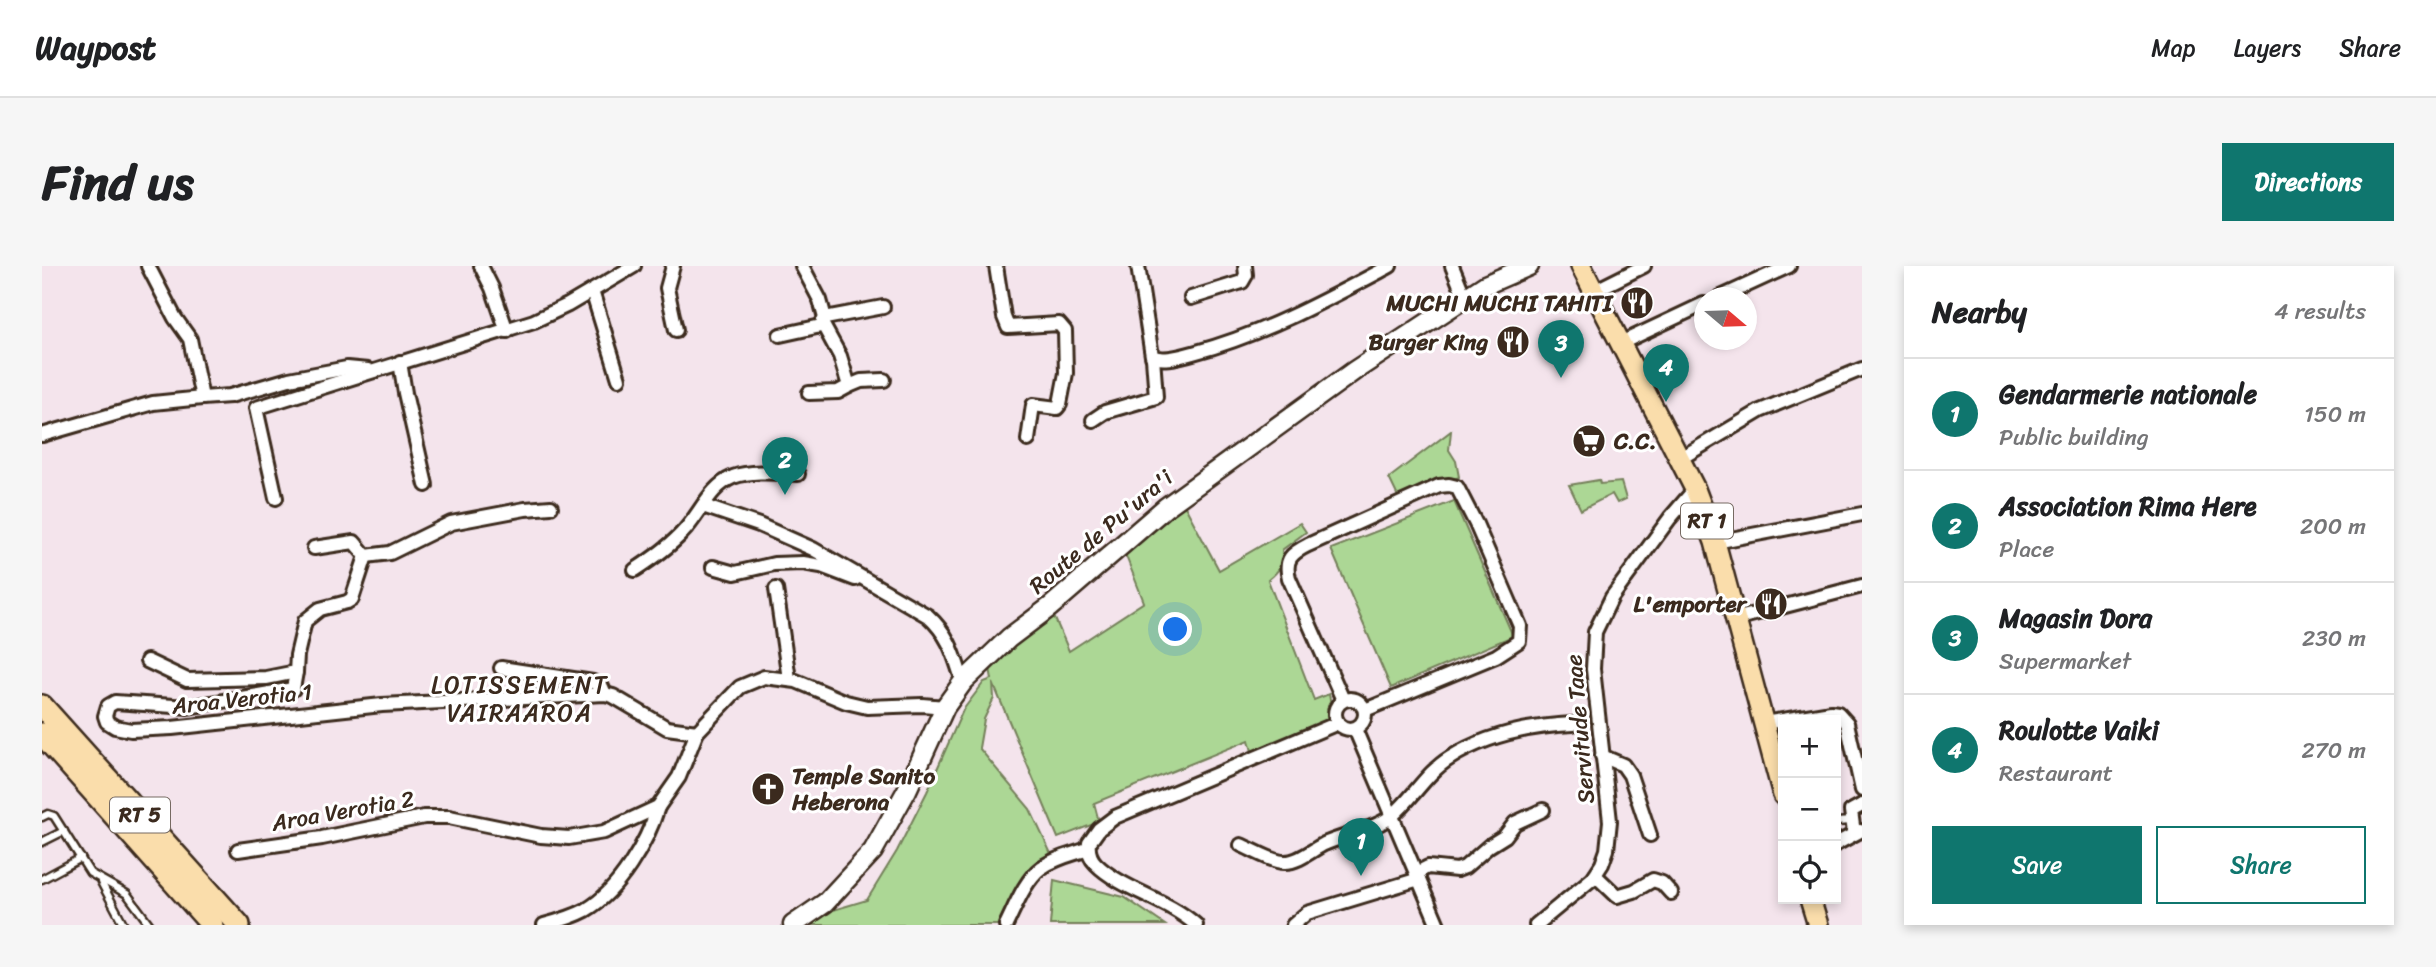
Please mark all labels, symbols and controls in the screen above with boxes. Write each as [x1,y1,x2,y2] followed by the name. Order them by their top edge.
[35,19,156,77] text: Waypost
[2151,27,2196,69] text: Map
[2234,27,2301,69] text: Layers
[2339,27,2401,69] text: Share
[42,139,194,226] text: Find us
[2222,143,2394,221] button: Directions
[1385,283,1614,324] place label: MUCHI MUCHI TAHITI
[1618,284,1656,322] restaurant icon: MUCHI MUCHI TAHITI
[1932,285,2027,339] text: Nearby
[1694,287,1757,350] north arrow
[2274,291,2366,332] text: 4 results
[1538,320,1584,378] pin: 3
[1369,322,1488,363] place label: Burger King
[1494,323,1532,361] restaurant icon: Burger King
[1643,344,1689,402] pin: 4
[1999,371,2257,417] text: Gendarmerie nationale
[1950,394,1960,435] text: 1
[2304,394,2366,435] text: 150 m
[1999,417,2149,458] text: Public building
[1613,421,1657,462] place label: C.C.
[1570,422,1608,460] supermarket icon: C.C.
[762,437,808,495] pin: 2
[1020,459,1183,605] street label: Route de Pu'ura'i
[1999,483,2257,529] text: Association Rima Here
[1681,504,1733,538] road number: RT 1
[1948,506,1962,547] text: 2
[2300,506,2366,547] text: 200 m
[1999,529,2054,570] text: Place
[1633,584,1749,625] place label: L'emporter
[1752,585,1790,623] restaurant icon: L'emporter
[1999,595,2152,641] text: Magasin Dora
[1158,612,1192,646] your location
[1949,618,1961,659] text: 3
[2302,618,2366,659] text: 230 m
[1999,641,2131,682] text: Supermarket
[1553,652,1607,805] street label: Servitude Taae
[431,664,609,734] district label: LOTISSEMENT VAIRAAROA
[169,671,314,727] street label: Aroa Verotia 1
[1999,707,2159,753] text: Roulotte Vaiki
[1778,715,1841,904] map controls
[1778,715,1841,778] button: +
[1948,730,1962,771] text: 4
[2301,730,2366,771] text: 270 m
[1999,753,2113,794] text: Restaurant
[791,756,935,823] place label: Temple Sanito Heberona
[749,770,787,808] church icon: Temple Sanito Heberona
[267,778,418,844] street label: Aroa Verotia 2
[1778,778,1841,841] button: −
[110,798,170,832] road number: RT 5
[1338,818,1384,876] pin: 1
[1932,826,2142,904] button: Save
[2156,826,2366,904] button: Share
[1778,841,1841,904] button: locate

